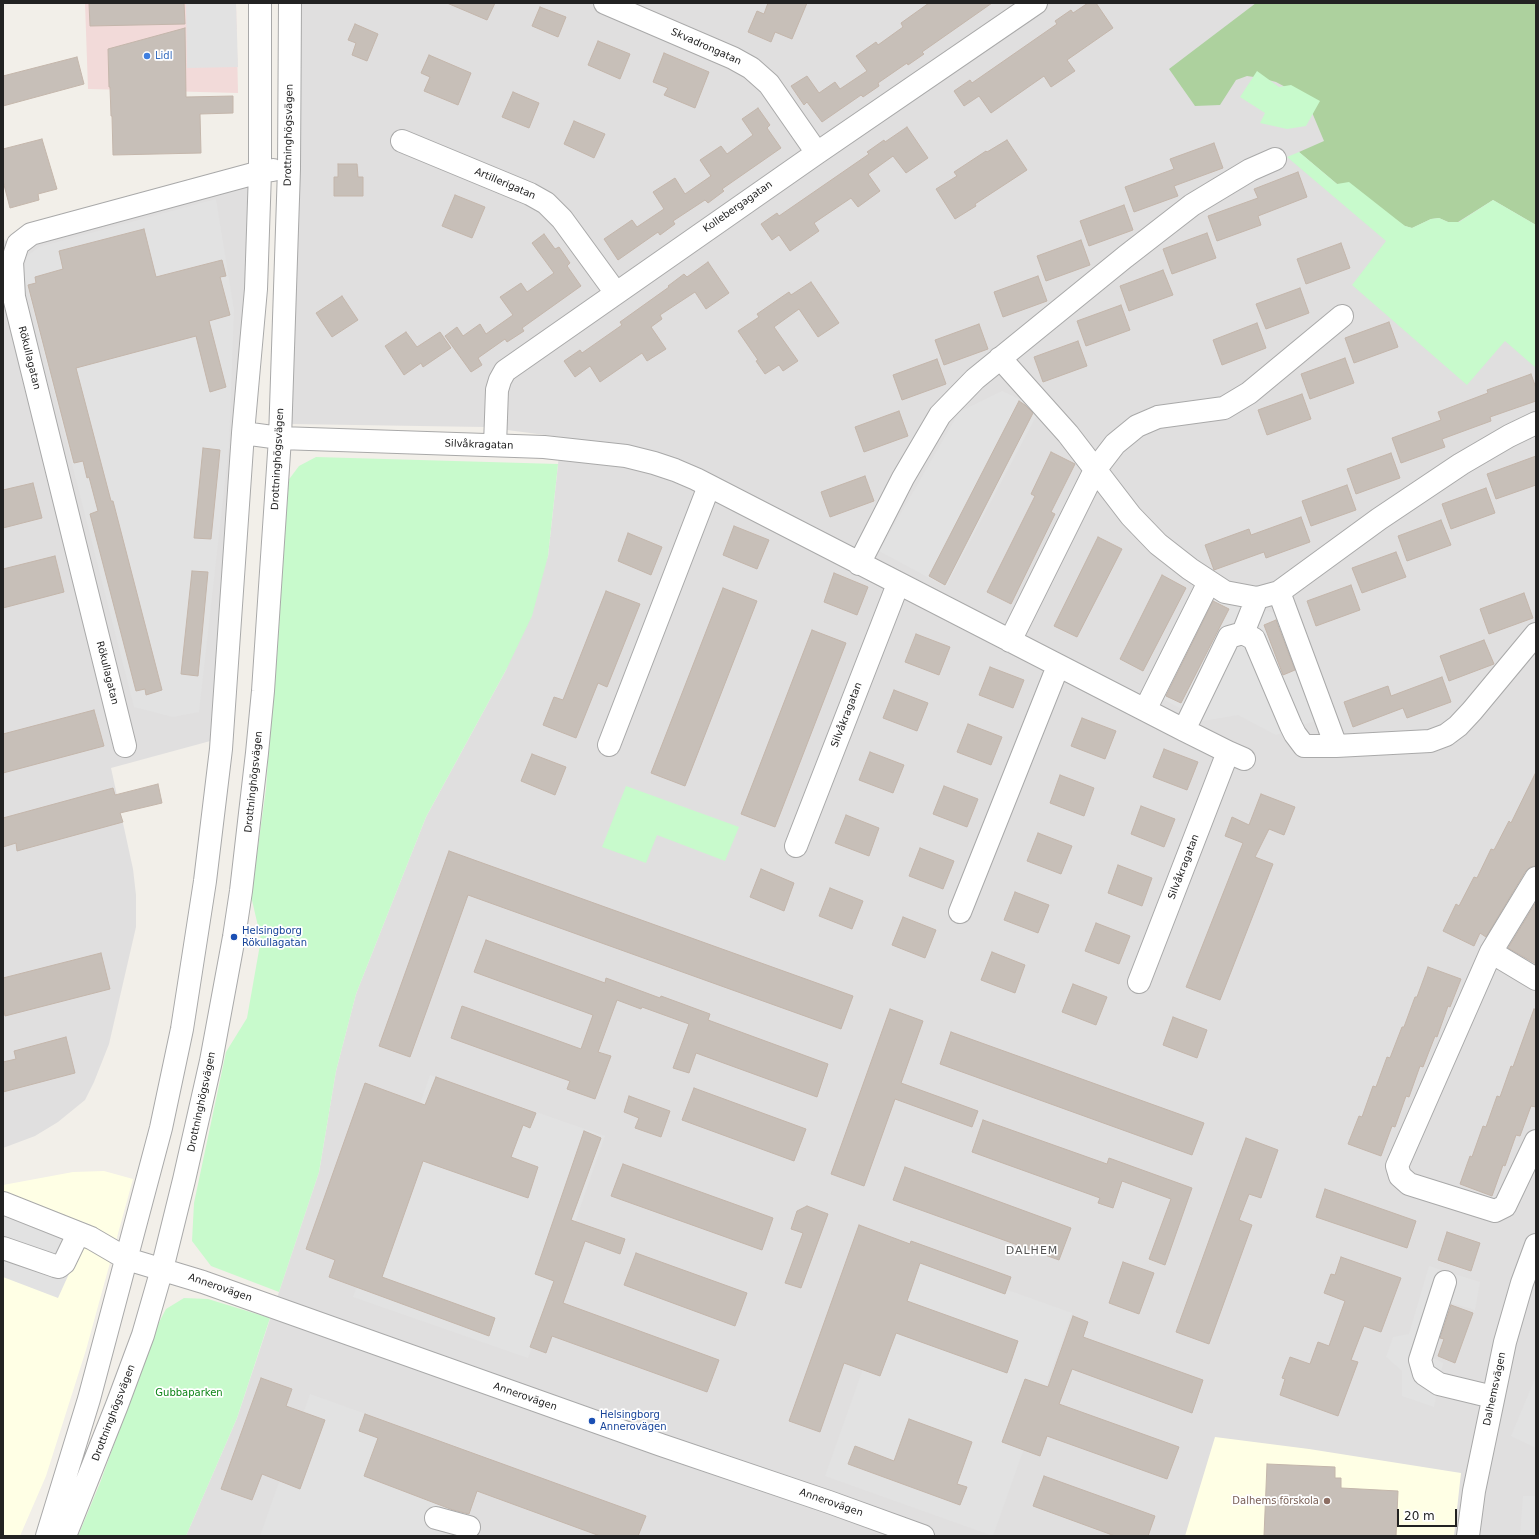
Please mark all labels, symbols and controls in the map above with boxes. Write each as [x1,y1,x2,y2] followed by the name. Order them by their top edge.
[669,26,743,68] street label: Skvadrongatan
[155,50,172,62] place label: Lidl
[142,51,152,61] marker: Lidl
[282,84,296,186] street label: Drottninghögsvägen
[473,166,537,202] street label: Artillerigatan
[701,179,775,235] street label: Kollebergagatan
[15,325,43,391] street label: Rökullagatan
[269,408,287,510] street label: Drottninghögsvägen
[444,438,514,452] street label: Silvåkragatan
[93,640,121,706] street label: Rökullagatan
[829,681,865,749] street label: Silvåkragatan
[243,731,265,833] street label: Drottninghögsvägen
[1166,833,1202,901] street label: Silvåkragatan
[242,925,307,948] place label: Helsingborg Rökullagatan
[229,932,239,942] marker: Helsingborg Rökullagatan
[186,1051,218,1153] street label: Drottninghögsvägen
[1006,1244,1058,1258] district label: DALHEM
[187,1271,253,1305] street label: Annerovägen
[1481,1351,1509,1427] street label: Dalhemsvägen
[90,1363,138,1463] street label: Drottninghögsvägen
[492,1380,558,1414] street label: Annerovägen
[155,1387,223,1399] park label: Gubbaparken
[600,1409,667,1432] place label: Helsingborg Annerovägen
[587,1416,597,1426] marker: Helsingborg Annerovägen
[798,1486,864,1520] street label: Annerovägen
[1232,1495,1319,1507] place label: Dalhems förskola
[1322,1496,1332,1506] marker: Dalhems förskola
[1399,1501,1459,1527] scale bar
[1404,1509,1435,1523] text: 20 m

